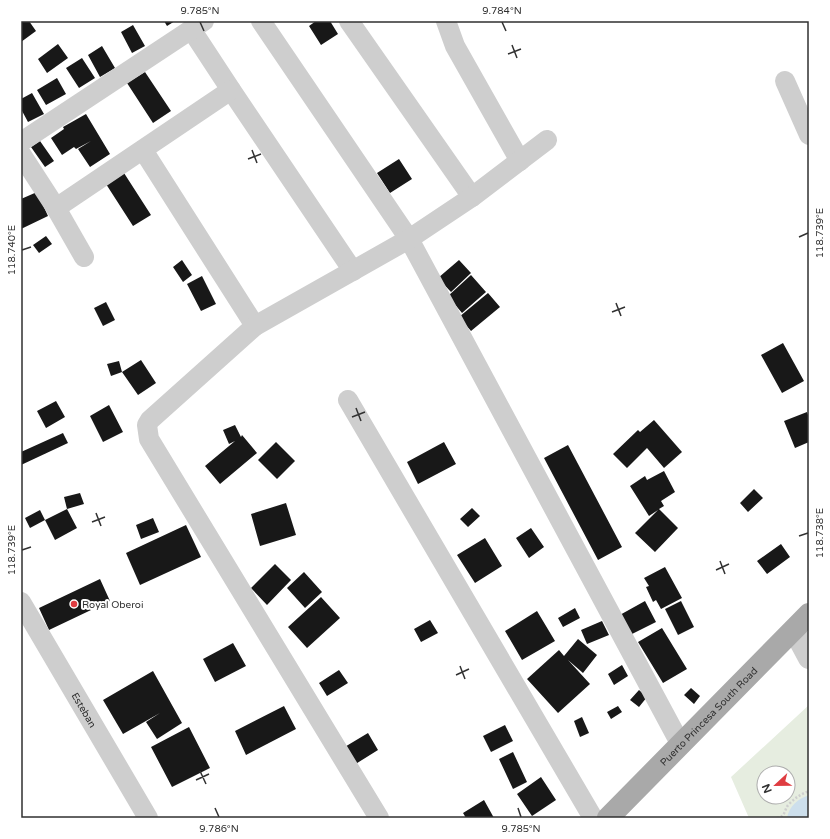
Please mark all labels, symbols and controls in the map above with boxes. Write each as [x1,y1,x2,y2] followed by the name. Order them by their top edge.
[180,5,220,17] text: 9.785°N
[482,5,522,17] text: 9.784°N
[814,208,826,258] text: 118.739°E
[6,225,18,275] text: 118.740°E
[814,508,826,558] text: 118.738°E
[6,525,18,575] text: 118.739°E
[69,599,79,609] marker: Royal Oberoi
[82,599,143,611] place label: Royal Oberoi
[658,665,760,769] street label: Puerto Princesa South Road
[69,691,98,730] street label: Esteban
[756,765,796,805] north arrow
[760,782,775,795] text: N
[199,823,239,835] text: 9.786°N
[501,823,541,835] text: 9.785°N

